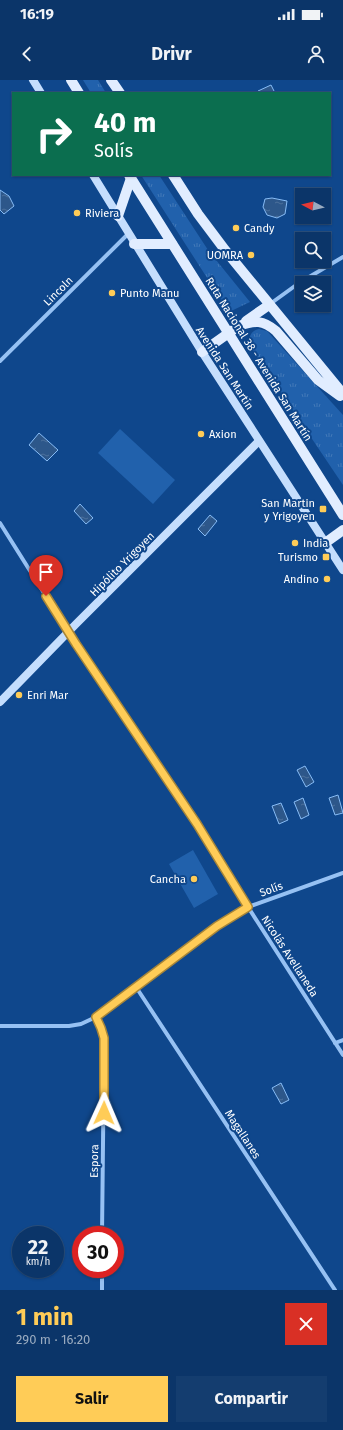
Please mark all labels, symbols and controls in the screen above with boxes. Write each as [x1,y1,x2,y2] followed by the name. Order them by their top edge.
[20,5,54,23] text: 16:19
[16,43,38,65] icon: back
[151,43,192,65] text: Drivr
[305,43,327,65] icon: person
[94,106,157,139] text: 40 m
[28,108,80,160] icon: right
[94,140,133,162] text: Solís
[295,188,331,224] north arrow
[295,188,331,312] map controls
[85,207,119,220] place label: Riviera
[72,208,82,218] marker: Riviera
[244,222,275,235] place label: Candy
[231,223,241,233] marker: Candy
[295,232,331,268] button: search
[207,249,244,262] place label: UOMRA
[246,250,256,260] marker: UOMRA
[41,274,76,309] street label: Lincoln
[203,275,315,443] street label: Ruta Nacional 38 - Avenida San Martín
[295,276,331,312] button: layers
[120,287,179,300] place label: Punto Manu
[107,288,117,298] marker: Punto Manu
[193,324,257,412] street label: Avenida San Martín
[209,428,237,441] place label: Axion
[196,429,206,439] marker: Axion
[261,497,315,523] place label: San Martin y Yrigoyen
[318,504,328,514] marker: San Martin y Yrigoyen
[87,529,157,599] street label: Hipólito Yrigoyen
[303,537,328,550] place label: India
[290,538,300,548] marker: India
[278,551,318,564] place label: Turismo
[321,552,331,562] marker: Turismo
[29,555,63,596] pin
[35,561,57,583] icon: arrive
[284,573,319,586] place label: Andino
[322,574,332,584] marker: Andino
[27,689,69,702] place label: Enri Mar
[14,690,24,700] marker: Enri Mar
[150,873,186,886] place label: Cancha
[189,874,199,884] marker: Cancha
[258,879,285,900] street label: Solís
[258,913,321,999] street label: Nicolás Avellaneda
[83,1092,125,1134] position arrow
[222,1107,263,1161] street label: Magallanes
[88,1144,101,1178] street label: Espora
[72,1226,124,1278] speed limit sign: 30
[28,1235,48,1259] text: 22
[26,1256,50,1268] text: km/h
[16,1303,74,1331] text: 1 min
[285,1303,327,1345] button: close
[16,1332,90,1347] text: 290 m · 16:20
[16,1376,168,1422] button: Salir
[176,1376,327,1422] button: Compartir

